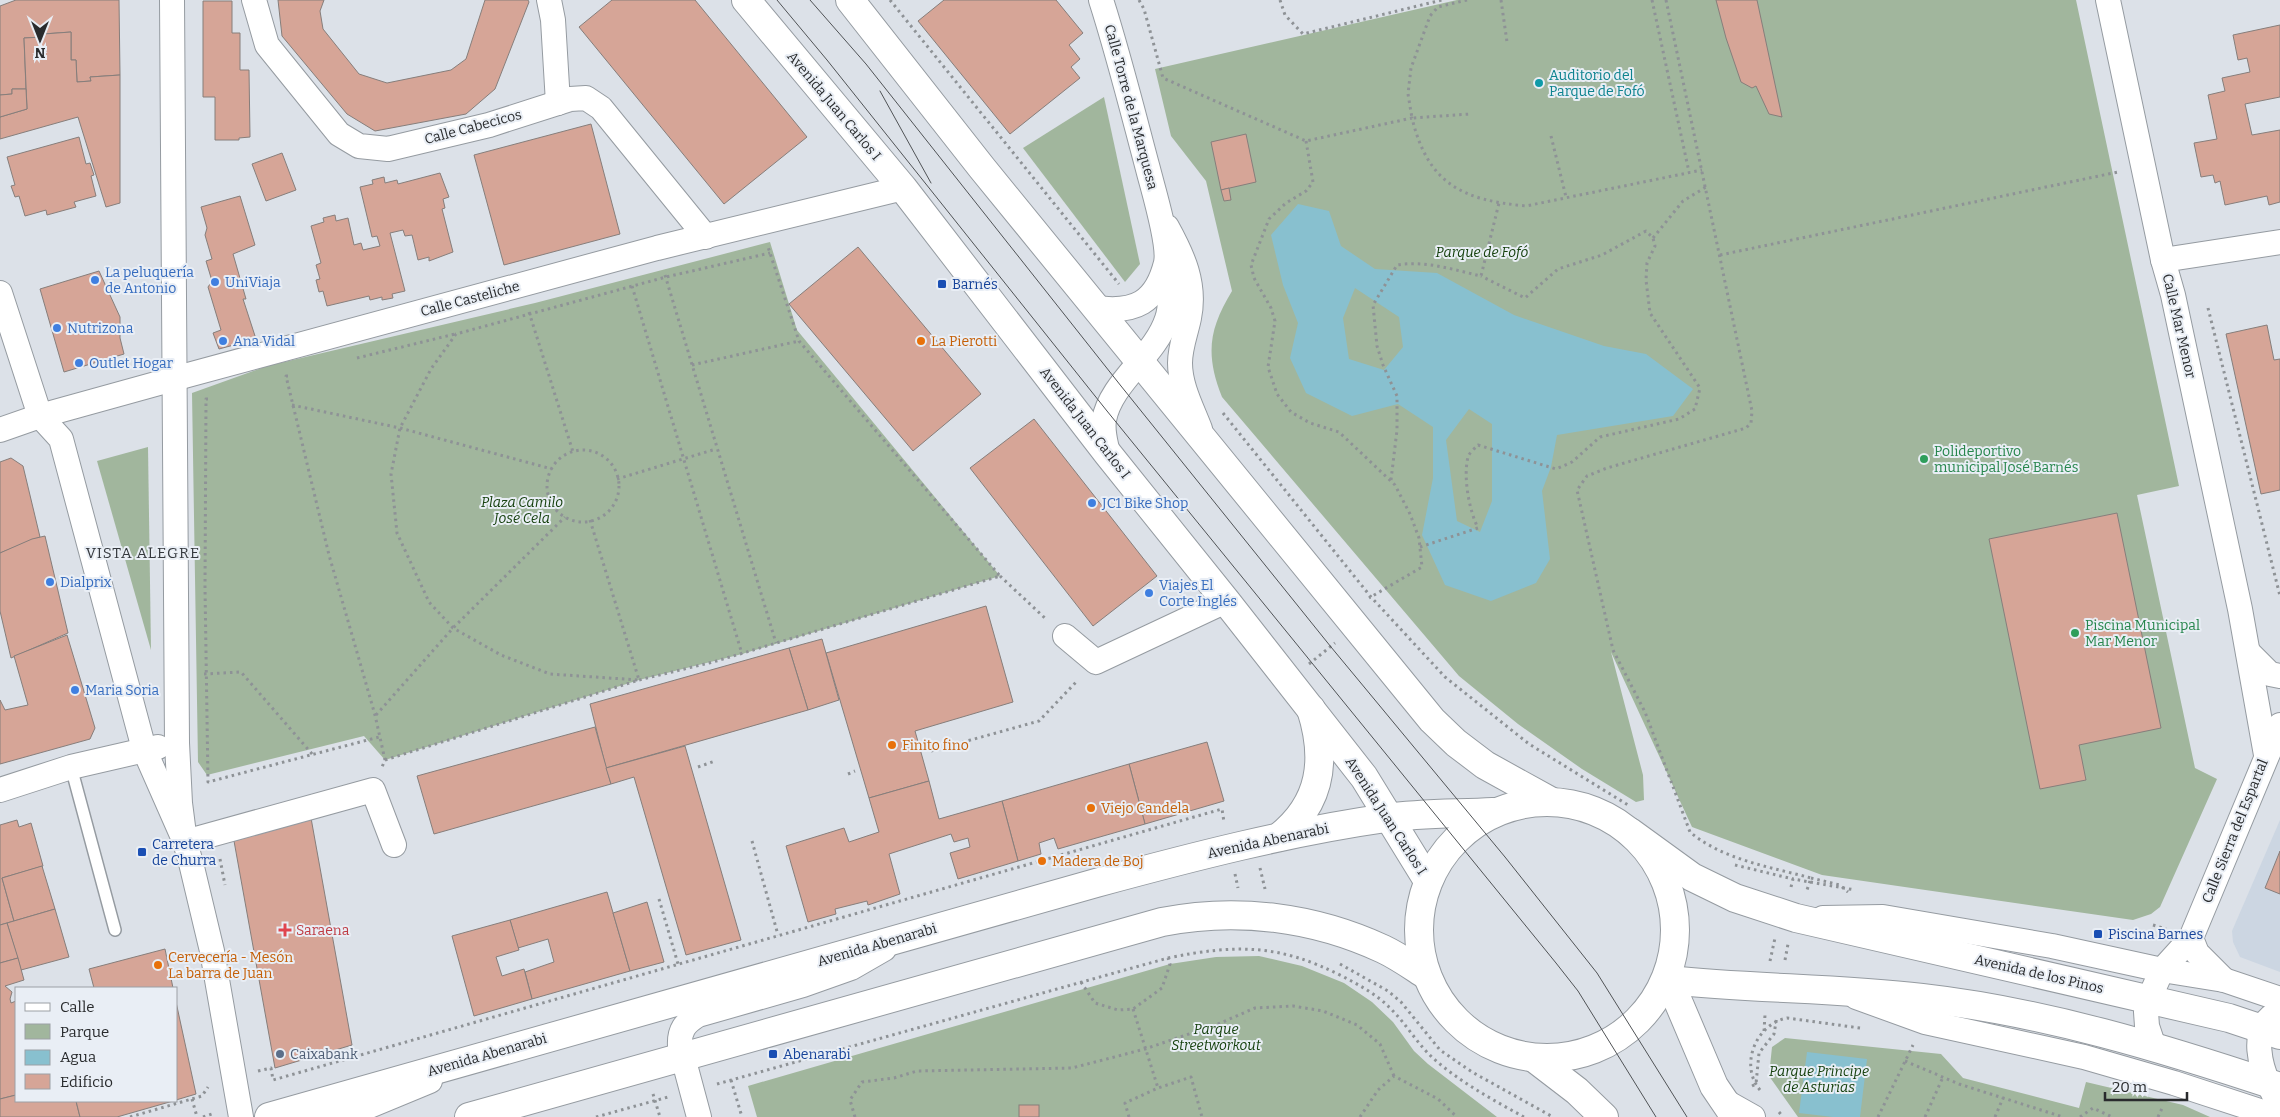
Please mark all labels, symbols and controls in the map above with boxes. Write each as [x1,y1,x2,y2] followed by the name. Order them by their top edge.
[15,15,65,65] north arrow
[1101,23,1161,192] street label: Calle Torre de la Marquesa
[34,44,45,61] text: N
[783,48,885,164] street label: Avenida Juan Carlos I
[1549,67,1645,100] place label: Auditorio del Parque de Fofó
[1533,77,1545,89] marker: Auditorio del Parque de Fofó
[423,106,523,148] street label: Calle Cabecicos
[1436,244,1529,261] park label: Parque de Fofó
[105,264,194,297] place label: La peluquería de Antonio
[2159,272,2199,380] street label: Calle Mar Menor
[89,274,101,286] marker: La peluquería de Antonio
[225,274,281,291] place label: UniViaja
[209,276,221,288] marker: UniViaja
[952,276,998,293] place label: Barnés
[419,278,521,320] street label: Calle Casteliche
[936,278,948,290] marker: Barnés
[67,320,134,337] place label: Nutrizona
[51,322,63,334] marker: Nutrizona
[233,333,295,350] place label: Ana Vidal
[931,333,997,350] place label: La Pierotti
[217,335,229,347] marker: Ana Vidal
[915,335,927,347] marker: La Pierotti
[89,355,173,372] place label: Outlet Hogar
[73,357,85,369] marker: Outlet Hogar
[1036,364,1134,482] street label: Avenida Juan Carlos I
[1934,443,2078,476] place label: Polideportivo municipal José Barnés
[1918,453,1930,465] marker: Polideportivo municipal José Barnés
[481,494,563,527] park label: Plaza Camilo José Cela
[1101,495,1188,512] place label: JC1 Bike Shop
[1086,497,1098,509] marker: JC1 Bike Shop
[86,544,200,562] district label: VISTA ALEGRE
[60,574,112,591] place label: Dialprix
[44,576,56,588] marker: Dialprix
[1159,577,1237,610] place label: Viajes El Corte Inglés
[1143,587,1155,599] marker: Viajes El Corte Inglés
[2085,617,2200,650] place label: Piscina Municipal Mar Menor
[2069,627,2081,639] marker: Piscina Municipal Mar Menor
[85,682,160,699] place label: Maria Soria
[69,684,81,696] marker: Maria Soria
[902,737,969,754] place label: Finito fino
[886,739,898,751] marker: Finito fino
[1342,754,1430,878] street label: Avenida Juan Carlos I
[2198,757,2272,905] street label: Calle Sierra del Espartal
[1101,800,1189,817] place label: Viejo Candela
[1085,802,1097,814] marker: Viejo Candela
[1206,820,1330,862] street label: Avenida Abenarabi
[152,836,217,869] place label: Carretera de Churra
[136,846,148,858] marker: Carretera de Churra
[1052,853,1143,870] place label: Madera de Boj
[1036,855,1048,867] marker: Madera de Boj
[815,920,939,970] street label: Avenida Abenarabi
[296,922,350,939] place label: Saraena
[278,923,292,937] marker: Saraena
[2108,926,2203,943] place label: Piscina Barnes
[2092,928,2104,940] marker: Piscina Barnes
[168,949,293,982] place label: Cervecería - Mesón La barra de Juan
[1973,951,2105,997] street label: Avenida de los Pinos
[152,959,164,971] marker: Cervecería - Mesón La barra de Juan
[15,987,178,1102] legend
[60,998,94,1016] text: Calle
[1171,1021,1262,1054] park label: Parque Streetworkout
[60,1023,109,1041] text: Parque
[425,1030,549,1080] street label: Avenida Abenarabi
[290,1046,358,1063] place label: Caixabank
[783,1046,851,1063] place label: Abenarabi
[60,1048,96,1066] text: Agua
[274,1048,286,1060] marker: Caixabank
[767,1048,779,1060] marker: Abenarabi
[1769,1063,1869,1096] park label: Parque Principe de Asturias
[2105,1070,2188,1102] scale bar
[60,1073,113,1091] text: Edificio
[2112,1078,2148,1096] text: 20 m

